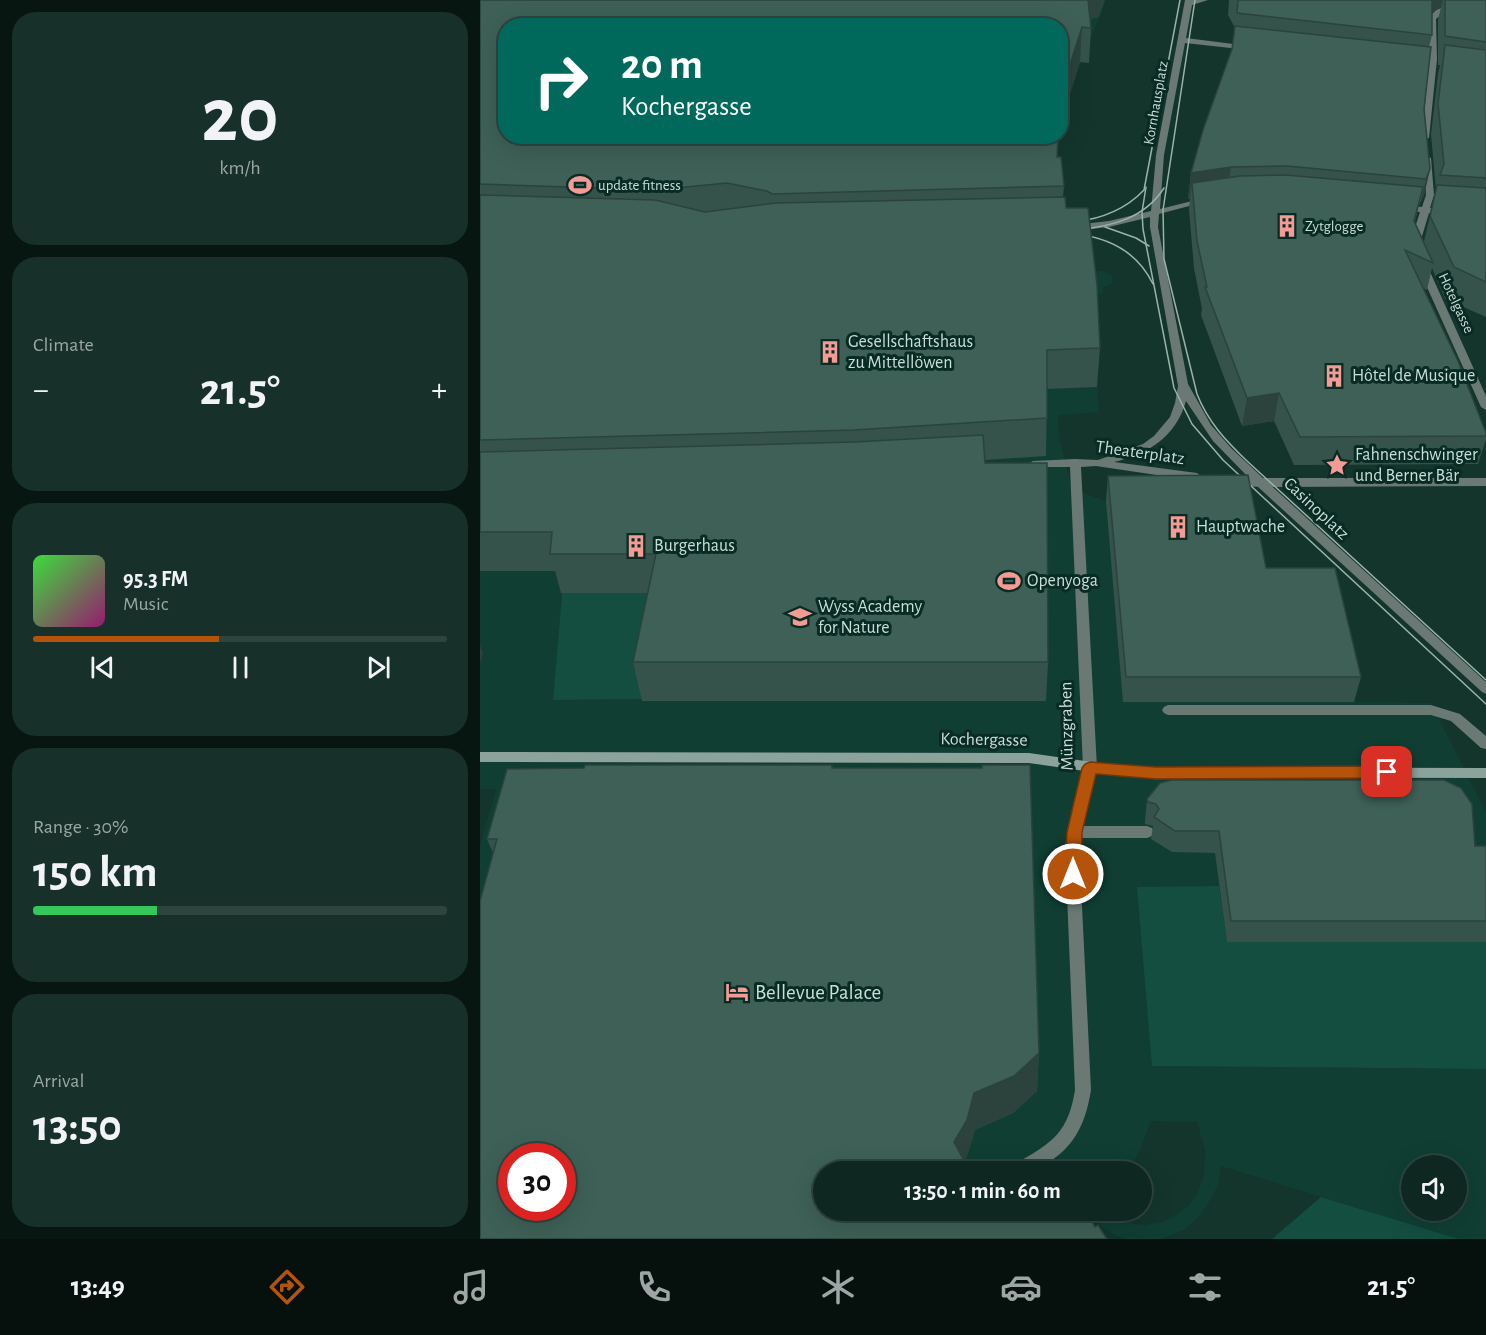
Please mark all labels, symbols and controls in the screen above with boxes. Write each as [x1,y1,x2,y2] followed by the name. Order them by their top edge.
[522,42,600,120] icon: right
[621,44,703,86] text: 20 m
[1141,60,1171,146] street label: Kornhausplatz
[201,78,279,156] text: 20
[621,93,752,120] text: Kochergasse
[219,158,261,178] text: km/h
[567,172,593,198] sports icon: update fitness
[598,178,681,193] place label: update fitness
[1274,213,1300,239] building icon: Zytglogge
[1305,219,1363,234] place label: Zytglogge
[1436,271,1476,336] street label: Hotelgasse
[848,333,973,372] place label: Gesellschaftshaus zu Mittellöwen
[33,335,94,355] text: Climate
[817,339,843,365] building icon: Gesellschaftshaus zu Mittellöwen
[1321,363,1347,389] building icon: Hôtel de Musique
[1352,367,1475,385] place label: Hôtel de Musique
[200,368,280,413] text: 21.5°
[33,374,49,407] text: −
[431,374,447,407] text: +
[1095,438,1185,468] street label: Theaterplatz
[1355,446,1478,485] place label: Fahnenschwinger und Berner Bär
[1324,452,1350,478] place icon: Fahnenschwinger und Berner Bär
[1280,474,1352,544] street label: Casinoplatz
[1165,514,1191,540] building icon: Hauptwache
[1196,518,1285,536] place label: Hauptwache
[623,533,649,559] building icon: Burgerhaus
[654,537,735,555] place label: Burgerhaus
[123,568,188,590] text: 95.3 FM
[996,568,1022,594] sports icon: Openyoga
[1027,572,1098,590] place label: Openyoga
[123,594,169,614] text: Music
[818,598,922,637] place label: Wyss Academy for Nature
[787,604,813,630] school or university icon: Wyss Academy for Nature
[86,651,119,684] icon: previous
[224,651,257,684] icon: pause
[362,651,395,684] icon: next
[1057,681,1077,771] street label: Münzgraben
[940,730,1028,750] street label: Kochergasse
[1361,746,1412,797] pin
[1370,755,1403,788] icon: arrive
[33,817,128,837] text: Range · 30%
[1041,842,1105,906] position arrow
[33,850,157,895] text: 150 km
[724,979,750,1005] hotel icon: Bellevue Palace
[755,982,881,1003] place label: Bellevue Palace
[33,1071,84,1091] text: Arrival
[33,1104,122,1149] text: 13:50
[498,1143,576,1221] speed limit sign: 30
[1401,1155,1467,1221] map controls
[1401,1155,1467,1221] button: sound
[904,1180,1061,1202] text: 13:50 · 1 min · 60 m
[266,1266,308,1308] icon: directions
[450,1266,492,1308] icon: music
[633,1266,675,1308] icon: phone
[817,1266,859,1308] icon: climate
[1000,1266,1042,1308] icon: car
[1184,1266,1226,1308] icon: filters
[71,1273,125,1300] text: 13:49
[1367,1273,1415,1300] text: 21.5°

